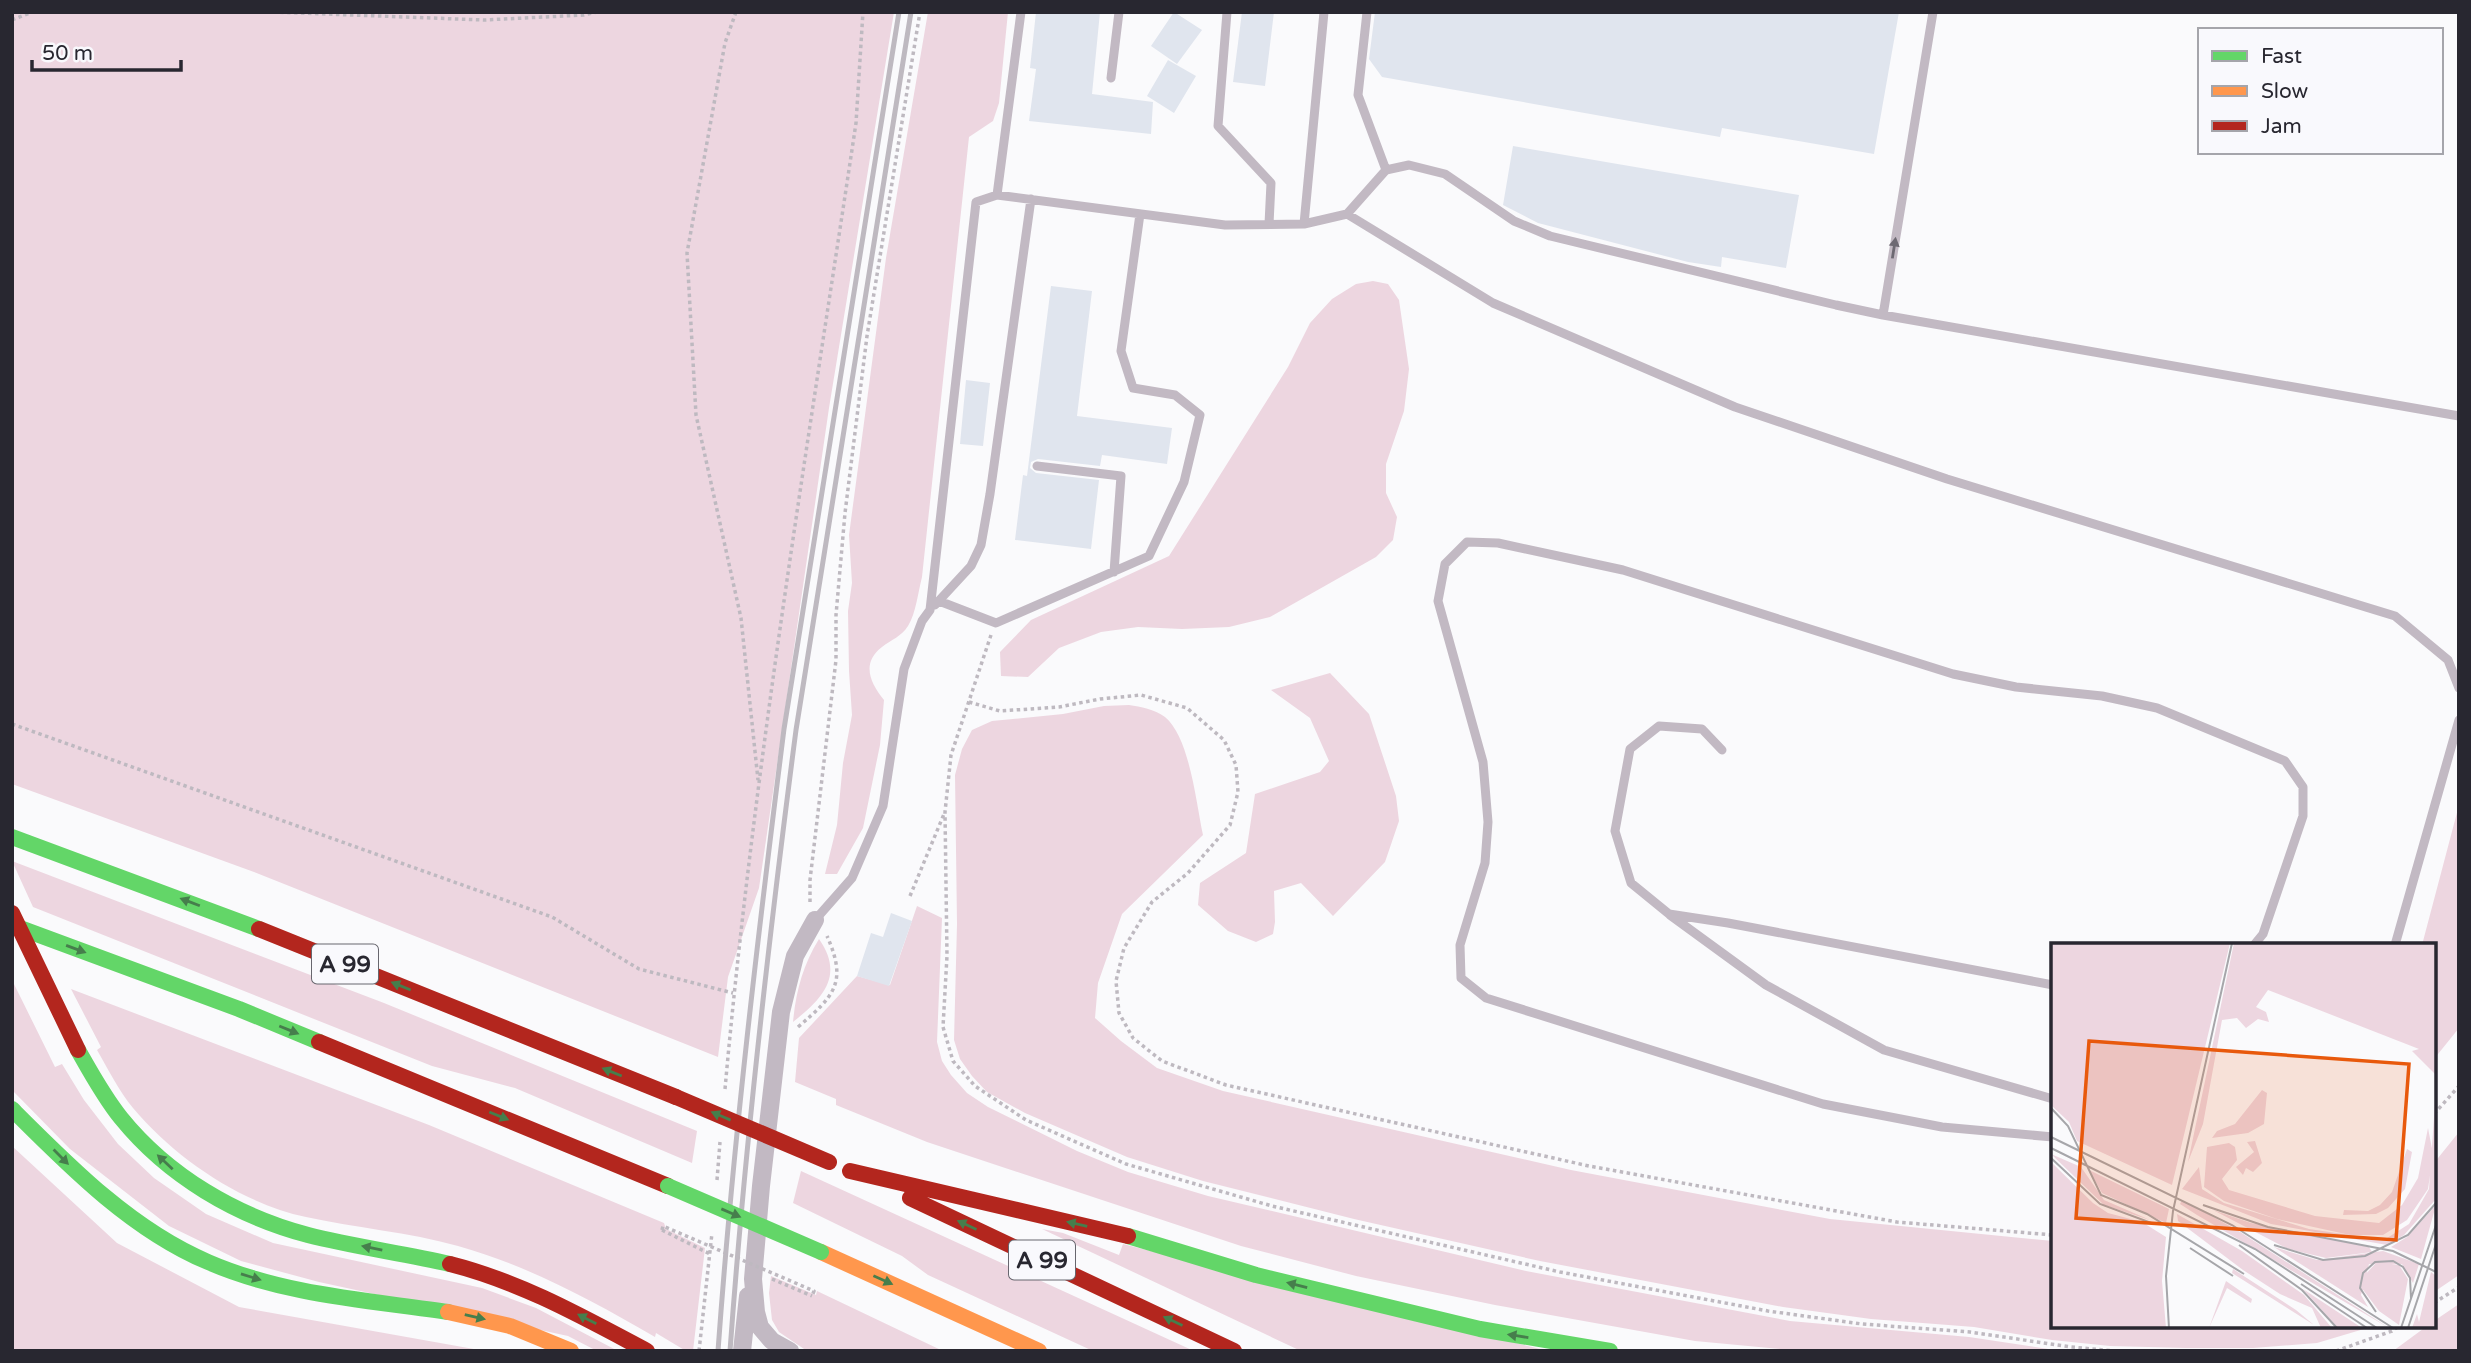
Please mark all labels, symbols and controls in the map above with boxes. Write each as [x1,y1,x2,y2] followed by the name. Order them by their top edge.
[32,28,180,72] scale bar
[2198,28,2443,154] legend
[42,41,93,66] text: 50 m
[2261,44,2302,69] text: Fast
[2261,79,2309,104] text: Slow
[2261,114,2302,139] text: Jam
[1889,237,1900,259] one-way arrow
[179,897,200,908] one-way arrow
[2051,943,2436,1328] inset map
[66,944,87,955] one-way arrow
[312,945,378,984] road number: A 99
[391,981,412,992] one-way arrow
[278,1025,299,1036] one-way arrow
[602,1066,623,1077] one-way arrow
[710,1110,731,1121] one-way arrow
[489,1111,510,1122] one-way arrow
[52,1148,69,1165] one-way arrow
[157,1154,174,1170] one-way arrow
[721,1207,741,1219] one-way arrow
[1066,1218,1088,1229] one-way arrow
[957,1219,977,1231] one-way arrow
[1009,1240,1075,1280] road number: A 99
[360,1243,382,1254] one-way arrow
[241,1272,262,1282] one-way arrow
[873,1274,893,1286] one-way arrow
[1285,1279,1307,1290] one-way arrow
[464,1312,486,1323] one-way arrow
[576,1313,596,1325] one-way arrow
[1163,1315,1183,1327] one-way arrow
[1507,1330,1529,1341] one-way arrow

